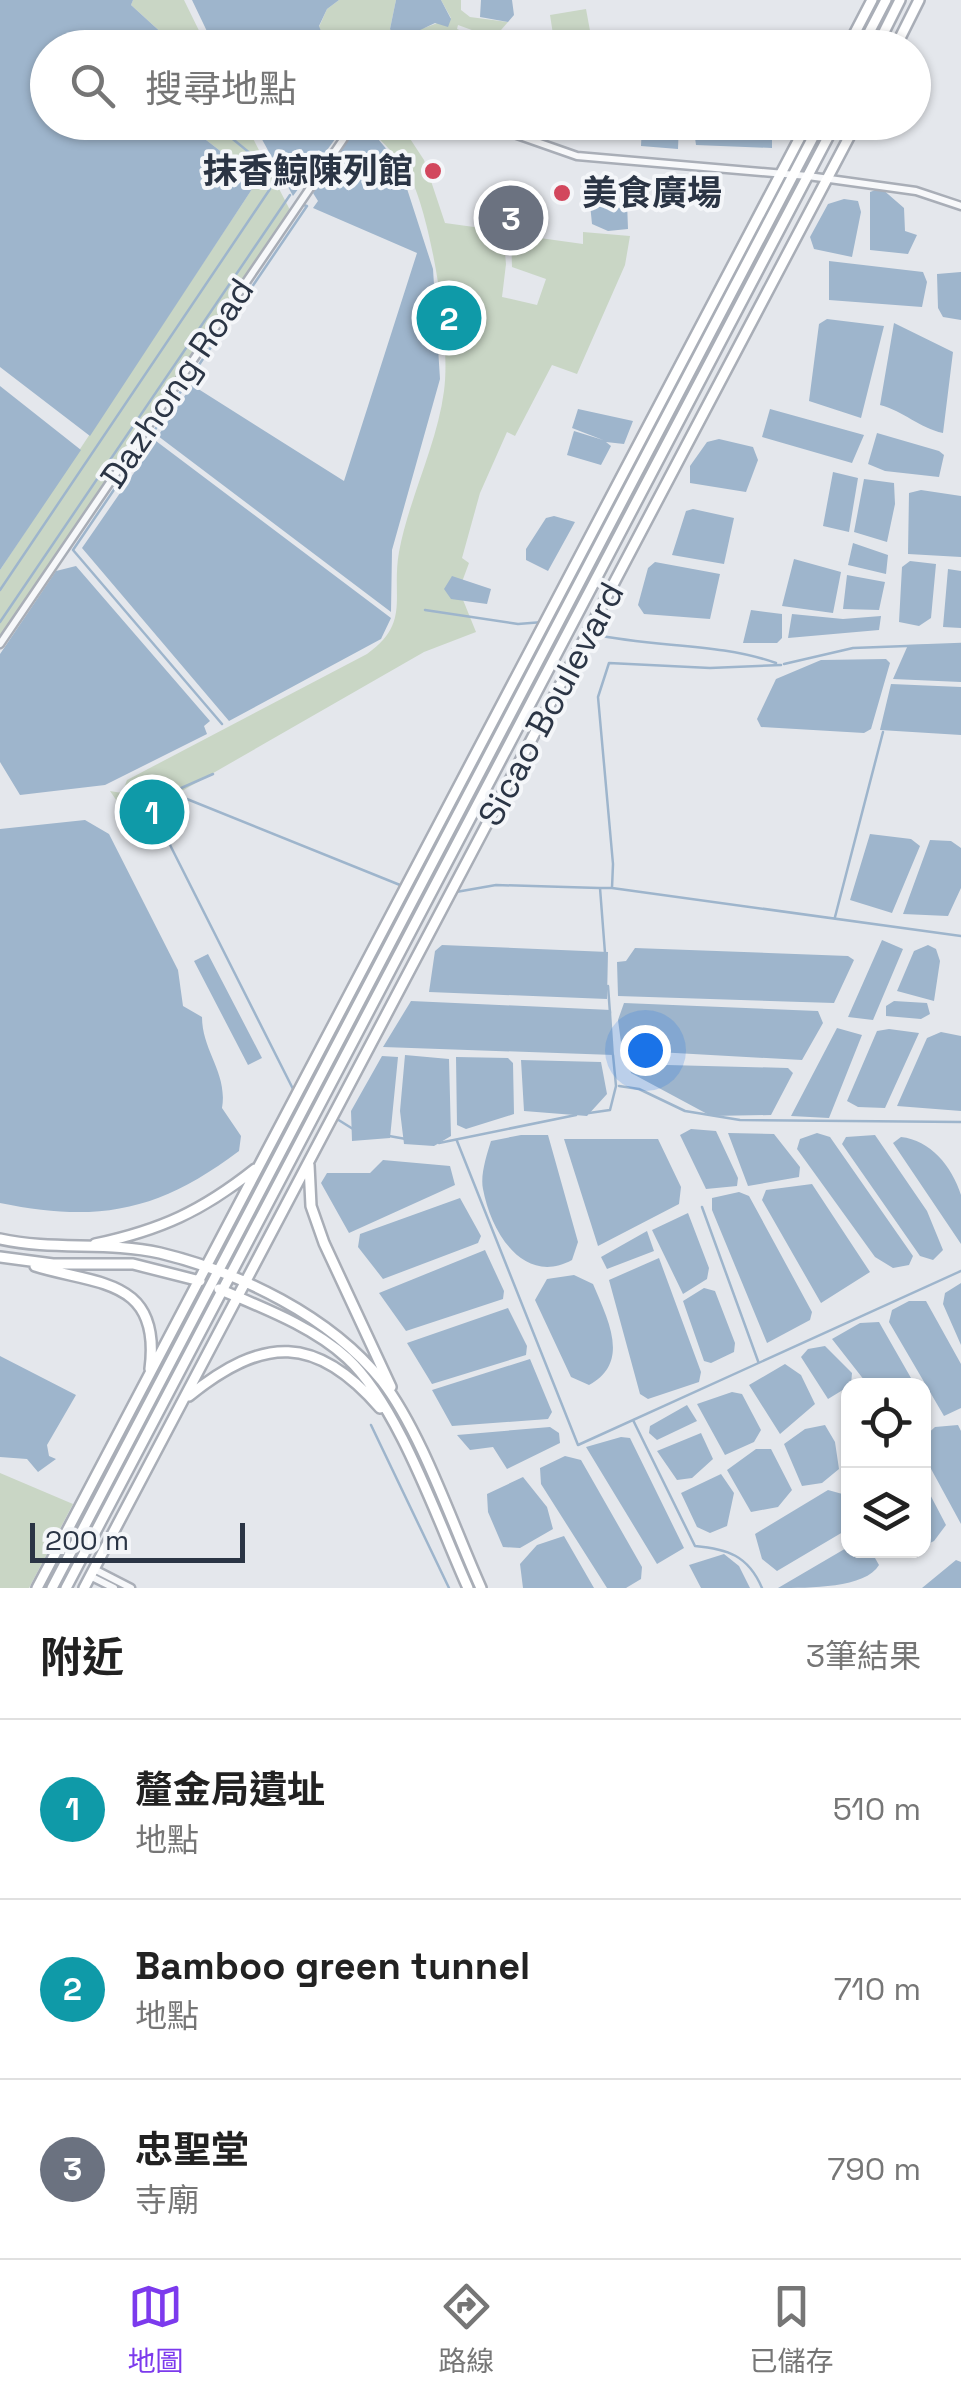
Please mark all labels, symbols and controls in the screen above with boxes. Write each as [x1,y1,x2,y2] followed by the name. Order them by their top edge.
[30,30,931,140] search box
[65,58,120,113] icon: search
[145,65,297,113] text: 搜尋地點
[203,149,413,193] place label: 抹香鯨陳列館
[422,160,444,182] marker: 抹香鯨陳列館
[582,171,722,215] place label: 美食廣場
[478,180,544,256] pin: 3
[551,182,573,204] marker: 美食廣場
[91,270,263,496] street label: Dazhong Road
[416,280,482,356] pin: 2
[468,575,634,833] street label: Sicao Boulevard
[120,774,184,850] pin: 1
[620,1025,671,1076] your location
[841,1378,931,1558] map controls
[841,1378,931,1468] button: locate
[841,1468,931,1558] button: layers
[30,1518,245,1562] scale bar
[45,1522,129,1558] text: 200 m
[40,1631,124,1684] text: 附近
[806,1636,921,1676] text: 3筆結果
[135,1766,325,1814] text: 釐金局遺址
[65,1789,80,1829] text: 1
[833,1789,921,1829] text: 510 m
[135,1820,199,1860] text: 地點
[135,1942,530,1990] text: Bamboo green tunnel
[63,1969,82,2009] text: 2
[834,1969,921,2009] text: 710 m
[135,1996,199,2036] text: 地點
[135,2126,249,2174] text: 忠聖堂
[63,2149,82,2189] text: 3
[827,2149,921,2189] text: 790 m
[135,2180,199,2220] text: 寺廟
[127,2279,184,2379] tab: 地圖
[438,2279,495,2379] tab: 路線
[749,2279,834,2379] tab: 已儲存

